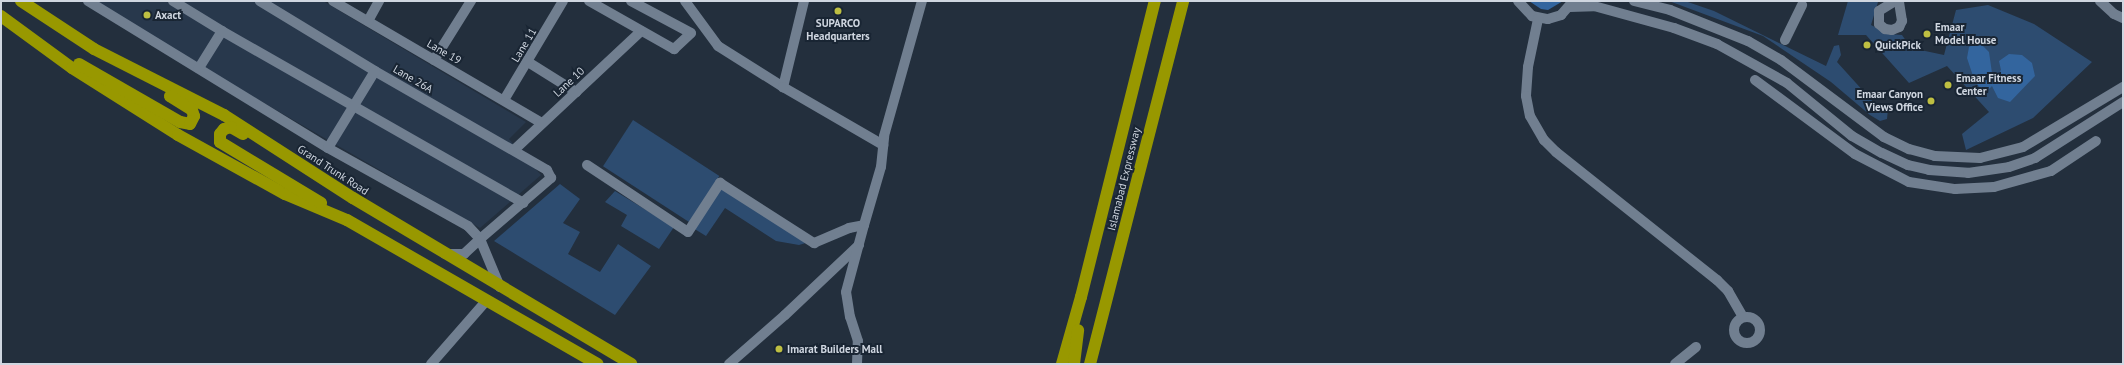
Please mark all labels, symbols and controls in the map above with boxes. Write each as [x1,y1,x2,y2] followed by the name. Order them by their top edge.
[833,6,843,16] marker: SUPARCO Headquarters
[155,8,181,22] place label: Axact
[142,10,152,20] marker: Axact
[806,17,870,43] place label: SUPARCO Headquarters
[1935,21,1996,47] place label: Emaar Model House
[509,26,539,64] street label: Lane 11
[1922,29,1932,39] marker: Emaar Model House
[424,37,464,67] street label: Lane 19
[1875,38,1921,52] place label: QuickPick
[1862,40,1872,50] marker: QuickPick
[391,62,435,96] street label: Lane 26A
[551,64,587,100] street label: Lane 10
[1956,72,2021,98] place label: Emaar Fitness Center
[1943,80,1953,90] marker: Emaar Fitness Center
[1856,88,1923,114] place label: Emaar Canyon Views Office
[1926,96,1936,106] marker: Emaar Canyon Views Office
[1105,126,1143,232] street label: Islamabad Expressway
[295,142,371,198] street label: Grand Trunk Road
[787,342,883,356] place label: Imarat Builders Mall
[774,344,784,354] marker: Imarat Builders Mall

